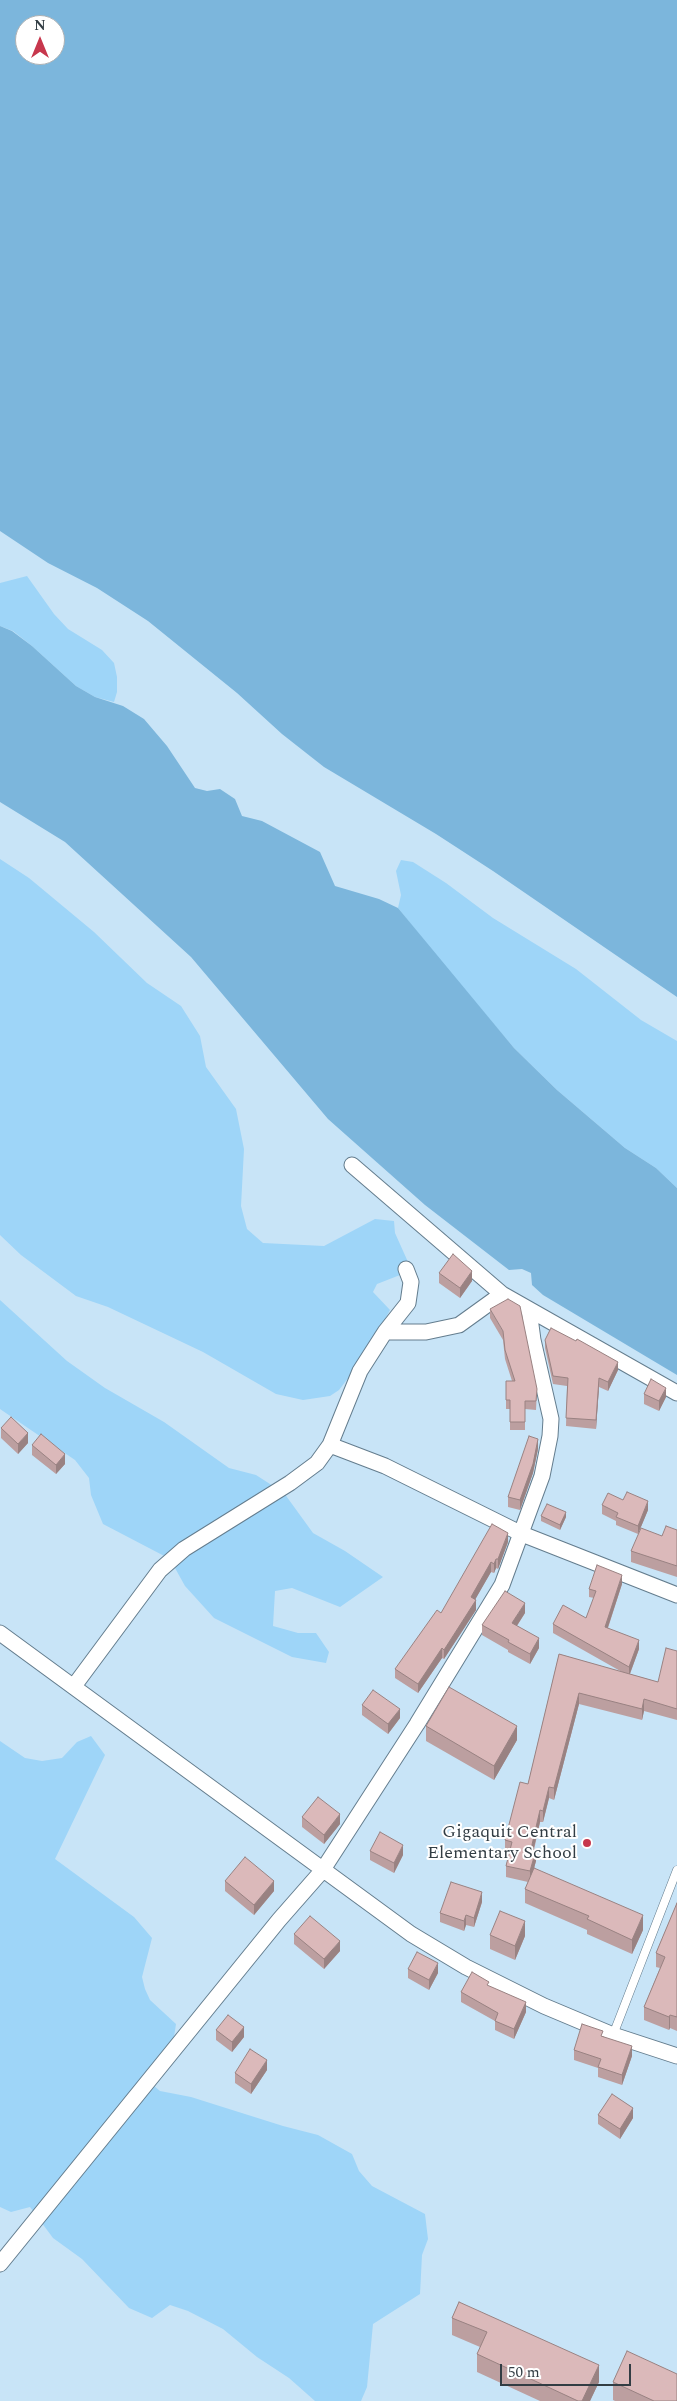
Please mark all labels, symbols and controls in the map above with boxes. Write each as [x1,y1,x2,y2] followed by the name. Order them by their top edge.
[15,15,65,65] north arrow
[34,15,46,36] text: N
[427,1822,577,1865] place label: Gigaquit Central Elementary School
[581,1837,593,1849] marker: Gigaquit Central Elementary School
[502,2354,633,2386] scale bar
[508,2361,540,2384] text: 50 m

